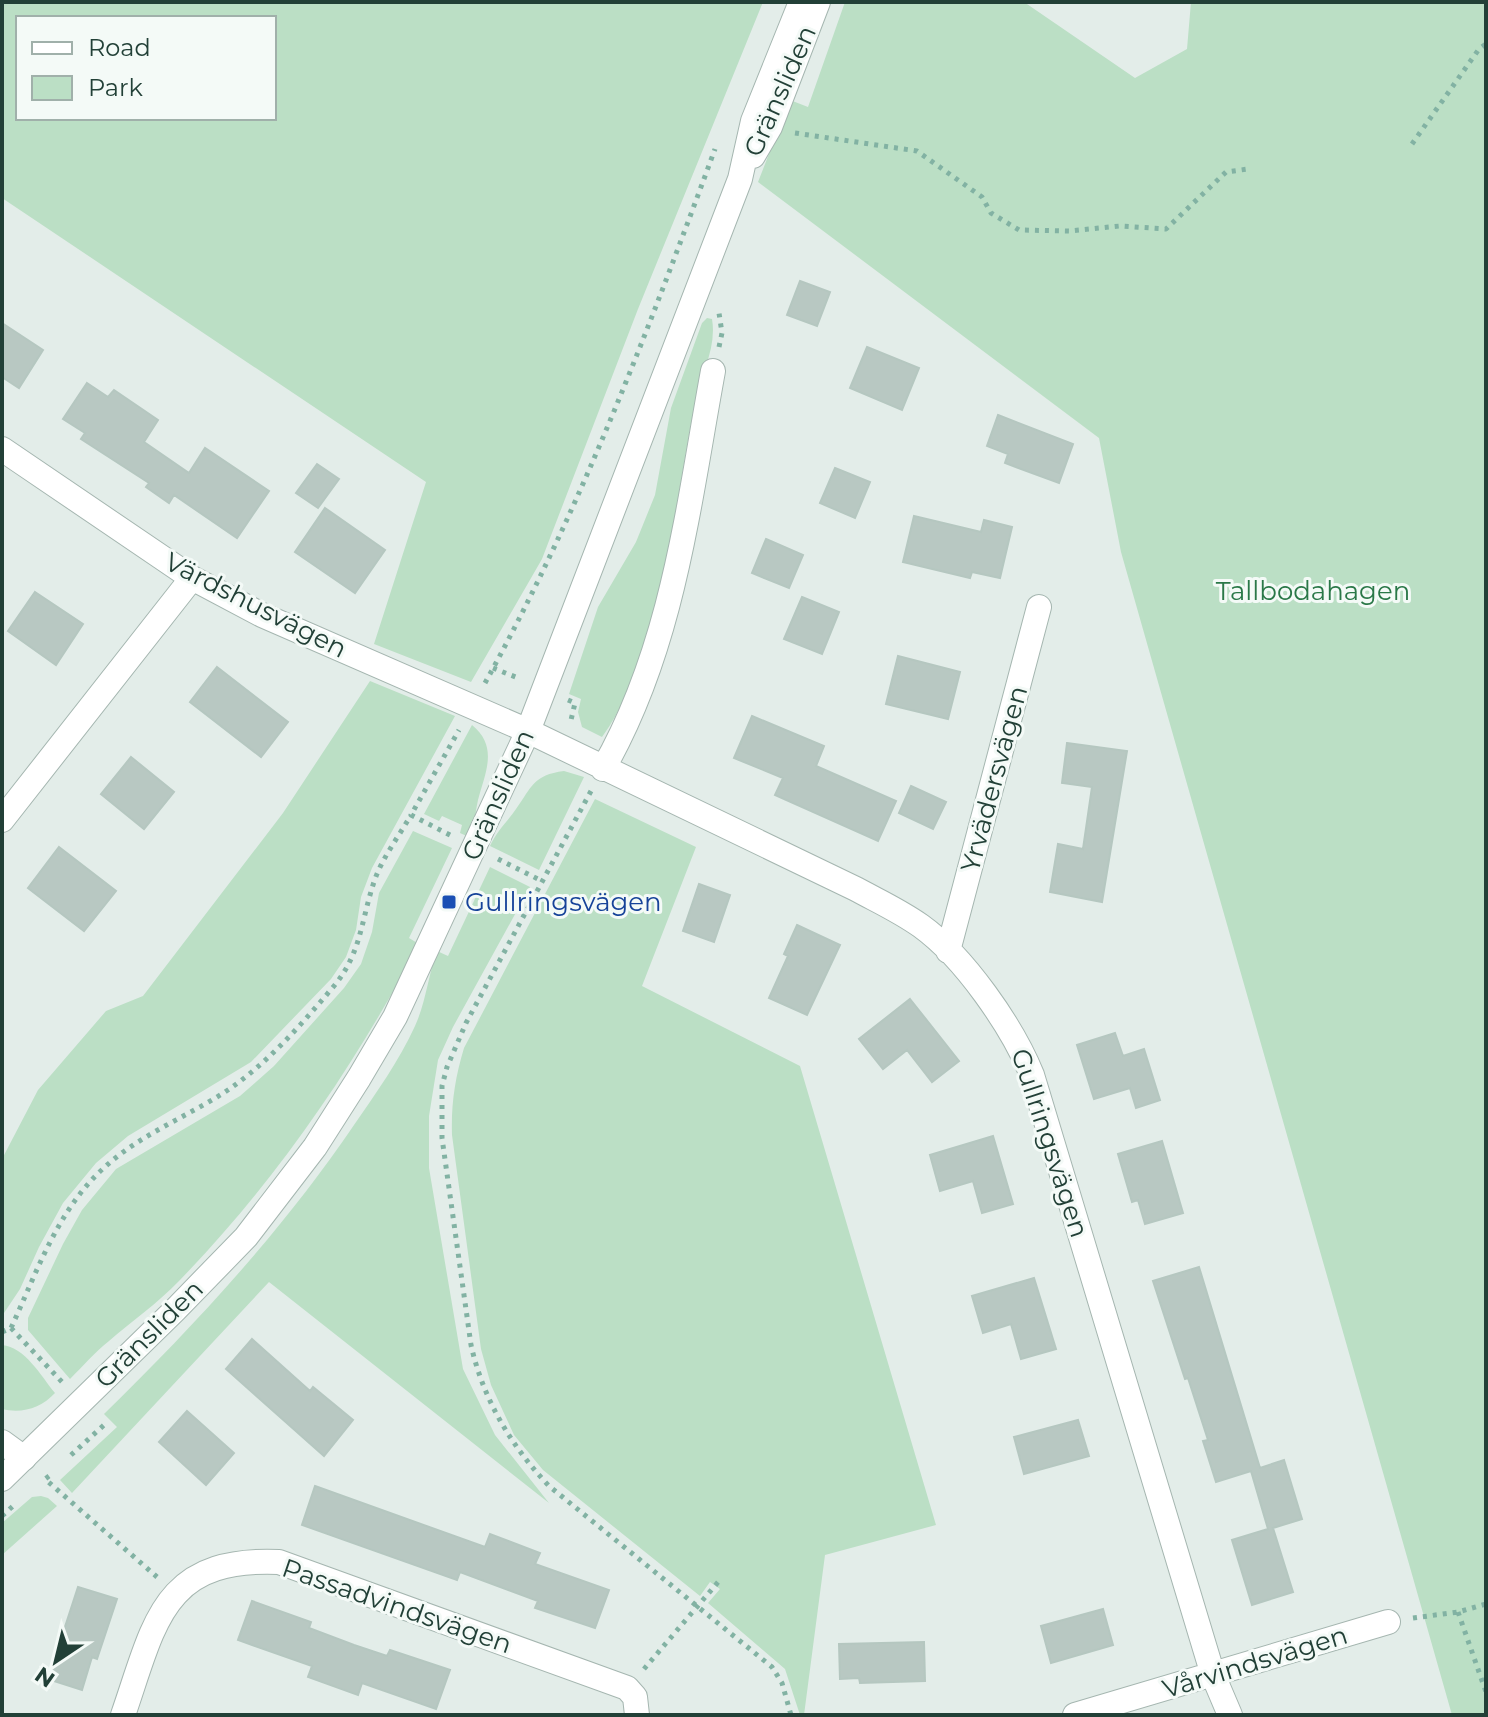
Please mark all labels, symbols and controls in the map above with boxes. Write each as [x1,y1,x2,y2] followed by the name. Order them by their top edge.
[16,16,276,120] legend
[737,21,823,161] street label: Gränsliden
[88,33,151,62] text: Road
[88,73,143,102] text: Park
[160,545,352,665] street label: Värdshusvägen
[1216,575,1410,607] park label: Tallbodahagen
[954,682,1034,876] street label: Yrvädersvägen
[455,725,541,865] street label: Gränsliden
[465,886,662,918] place label: Gullringsvägen
[440,893,458,911] marker: Gullringsvägen
[1004,1045,1096,1241] street label: Gullringsvägen
[88,1273,210,1395] street label: Gränsliden
[278,1552,516,1660] street label: Passadvindsvägen
[1159,1619,1351,1705] street label: Vårvindsvägen
[16,1621,96,1701] north arrow
[30,1661,60,1693] text: N

